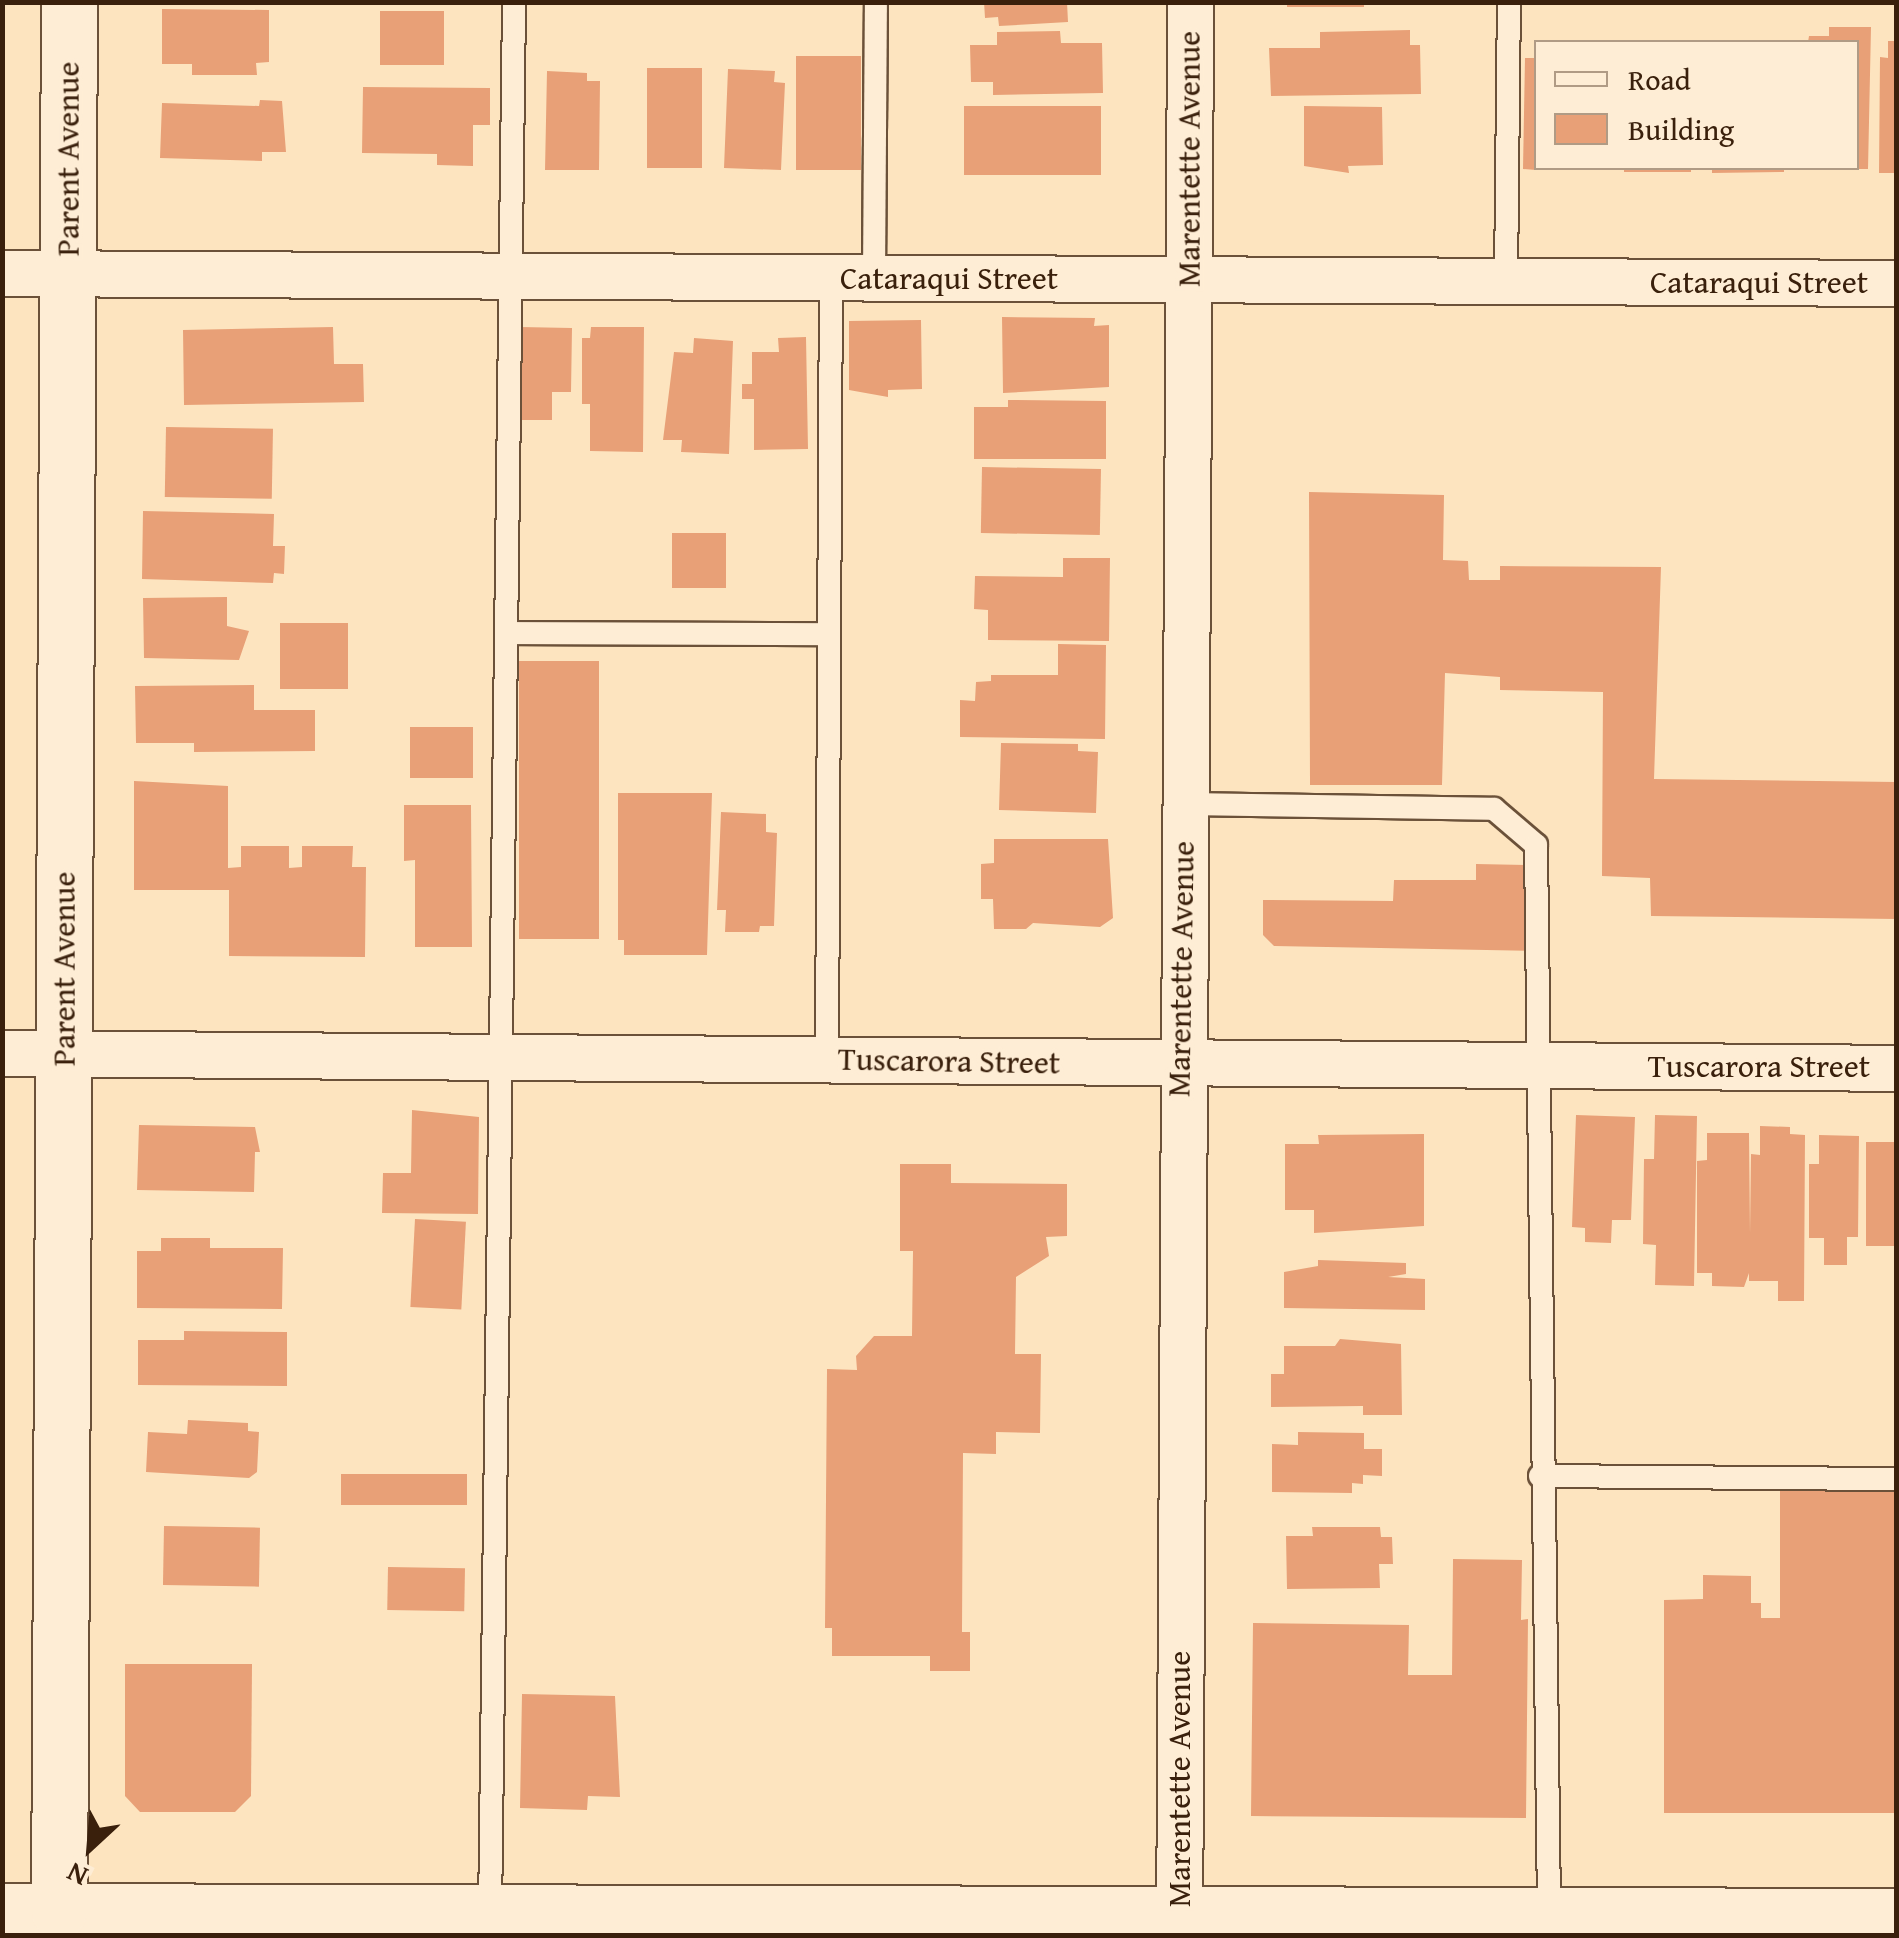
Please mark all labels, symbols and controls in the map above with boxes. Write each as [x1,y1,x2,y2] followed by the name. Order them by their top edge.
[1170,31,1208,287] street label: Marentette Avenue
[1534,40,1859,170] legend
[1628,57,1691,101] text: Road
[49,62,87,256] street label: Parent Avenue
[1628,107,1734,151] text: Building
[840,259,1058,297] street label: Cataraqui Street
[1650,263,1868,301] street label: Cataraqui Street
[1160,841,1202,1097] street label: Marentette Avenue
[45,872,83,1066] street label: Parent Avenue
[838,1040,1060,1082] street label: Tuscarora Street
[1648,1047,1870,1085] street label: Tuscarora Street
[1160,1651,1198,1907] street label: Marentette Avenue
[40,1798,140,1898] north arrow
[59,1853,94,1898] text: N

